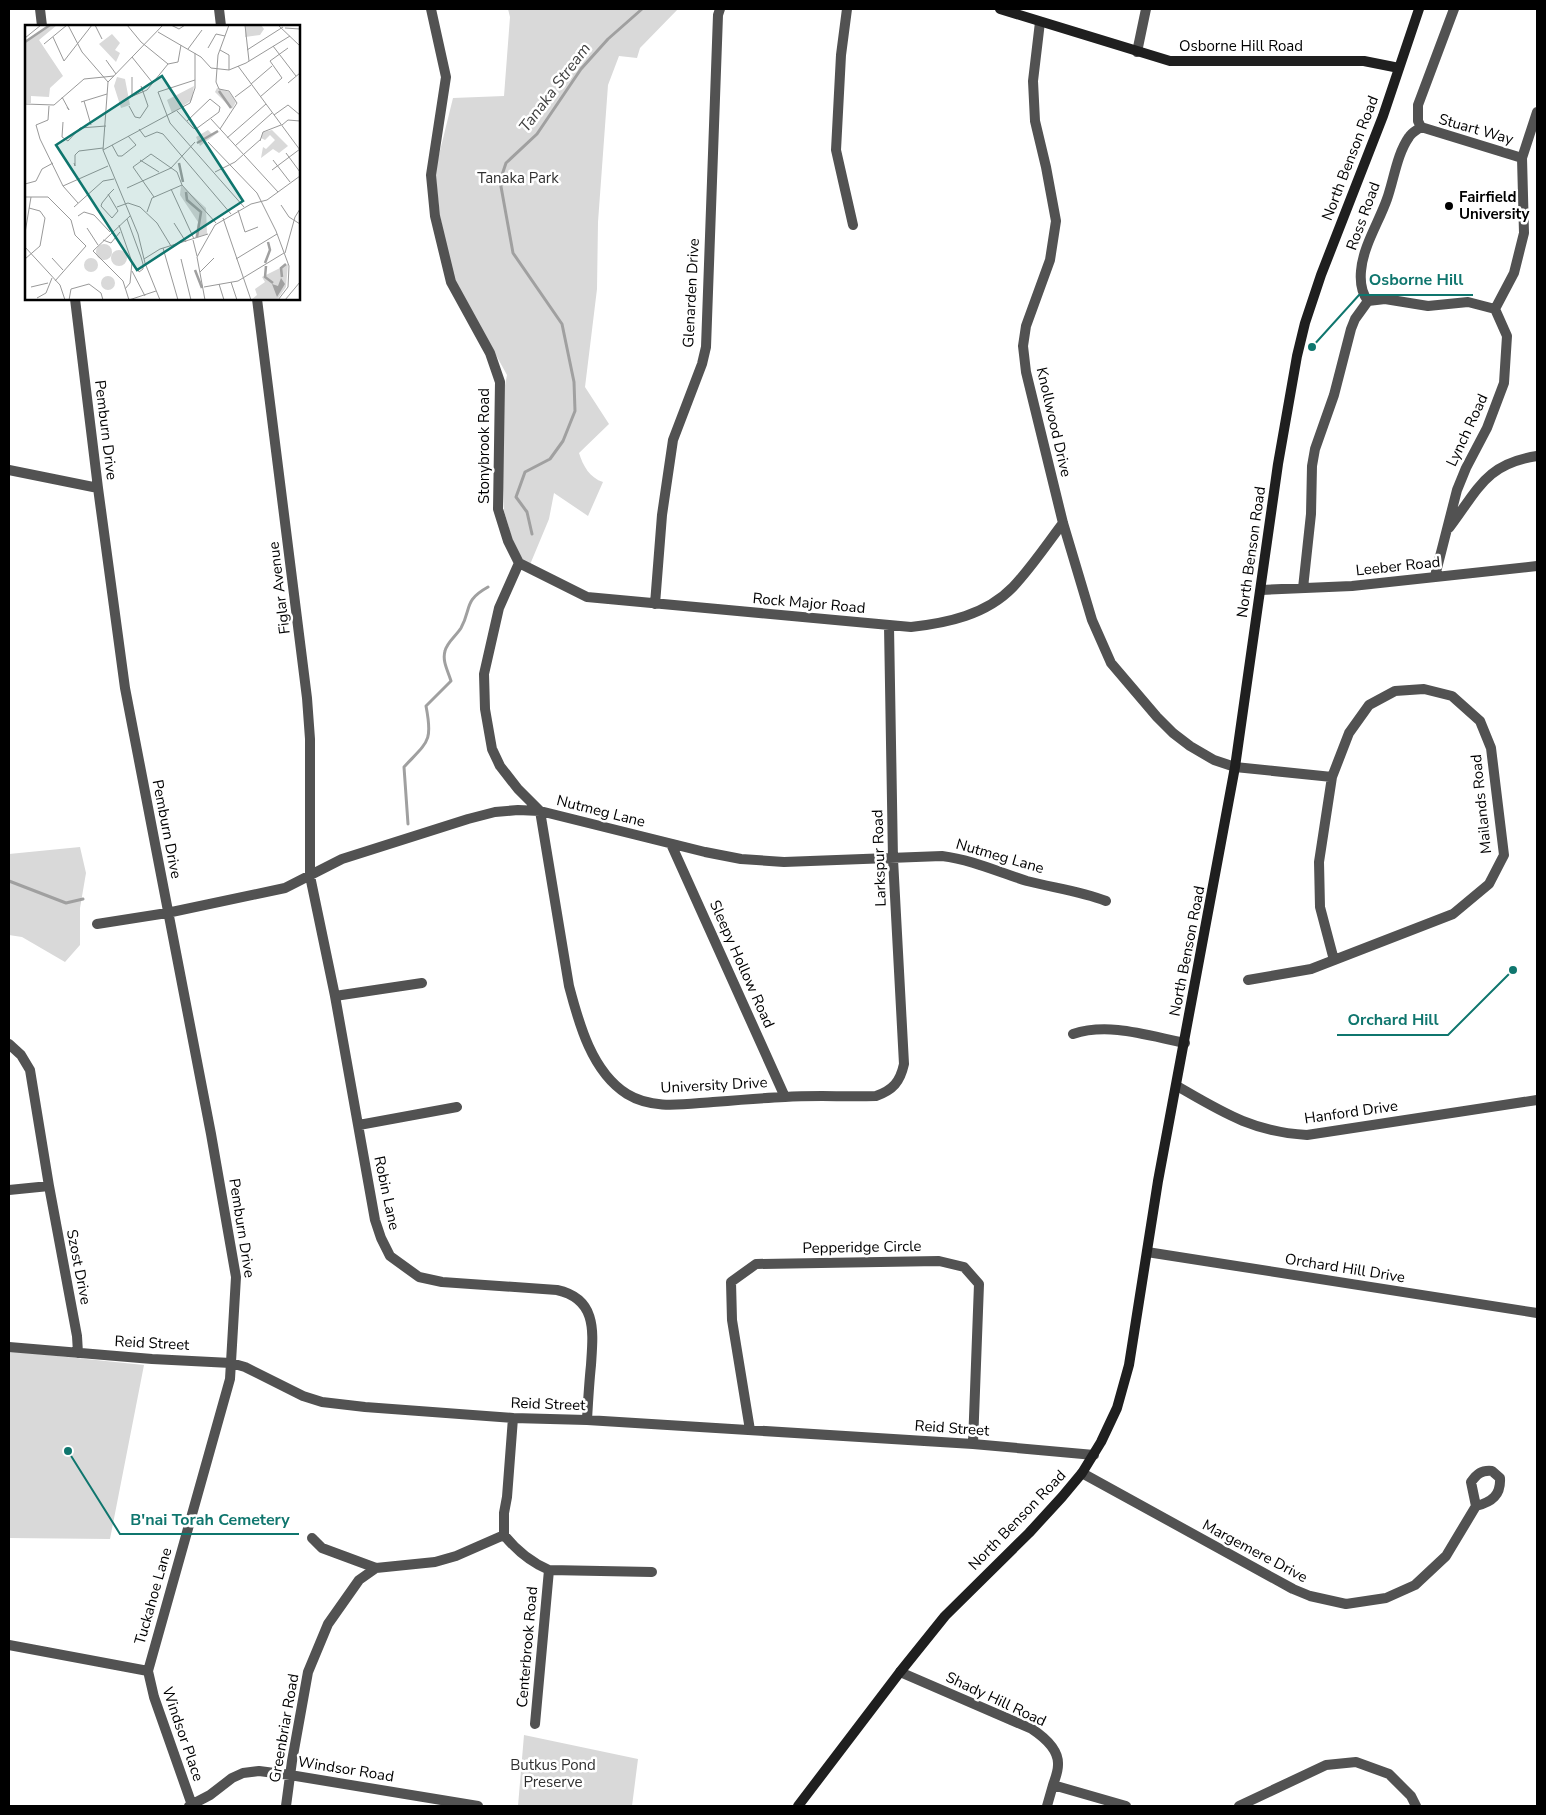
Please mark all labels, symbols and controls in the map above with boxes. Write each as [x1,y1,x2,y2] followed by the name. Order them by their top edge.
[25,25,300,300] inset map
[1179,36,1303,56] street label: Osborne Hill Road
[514,38,596,137] water label: Tanaka Stream
[1317,93,1383,223] street label: North Benson Road
[1436,109,1516,149] street label: Stuart Way
[477,168,559,188] park label: Tanaka Park
[1341,179,1385,253] street label: Ross Road
[1459,187,1529,224] place label: Fairfield University
[1443,200,1455,212] marker: Fairfield University
[678,238,704,348] street label: Glenarden Drive
[1359,264,1473,295] callout: Osborne Hill
[1369,269,1463,291] text: Osborne Hill
[1032,365,1076,479] street label: Knollwood Drive
[90,379,122,481] street label: Pemburn Drive
[474,388,494,504] street label: Stonybrook Road
[1441,390,1493,470] street label: Lynch Road
[1232,485,1270,619] street label: North Benson Road
[263,541,295,635] street label: Figlar Avenue
[1355,552,1441,580] street label: Leeber Road
[752,588,866,618] street label: Rock Major Road
[1466,753,1496,855] street label: Mailands Road
[148,778,186,880] street label: Pemburn Drive
[555,790,648,832] street label: Nutmeg Lane
[867,809,891,907] street label: Larkspur Road
[954,834,1046,878] street label: Nutmeg Lane
[1165,884,1209,1018] street label: North Benson Road
[705,897,779,1031] street label: Sleepy Hollow Road
[1337,1004,1448,1035] callout: Orchard Hill
[1347,1009,1439,1031] text: Orchard Hill
[660,1072,768,1098] street label: University Drive
[1303,1096,1399,1128] street label: Hanford Drive
[369,1154,405,1232] street label: Robin Lane
[224,1177,260,1279] street label: Pemburn Drive
[62,1228,96,1306] street label: Szost Drive
[802,1236,922,1258] street label: Pepperidge Circle
[1284,1249,1406,1287] street label: Orchard Hill Drive
[114,1331,191,1355] street label: Reid Street
[510,1393,586,1415] street label: Reid Street
[914,1415,991,1441] street label: Reid Street
[964,1465,1070,1575] street label: North Benson Road
[120,1503,299,1534] callout: B'nai Torah Cemetery
[130,1509,290,1531] text: B'nai Torah Cemetery
[1199,1515,1311,1587] street label: Margemere Drive
[130,1545,176,1647] street label: Tuckahoe Lane
[512,1586,542,1708] street label: Centerbrook Road
[943,1667,1049,1731] street label: Shady Hill Road
[265,1672,303,1784] street label: Greenbriar Road
[157,1684,209,1784] street label: Windsor Place
[297,1752,395,1786] street label: Windsor Road
[510,1755,596,1792] park label: Butkus Pond Preserve

